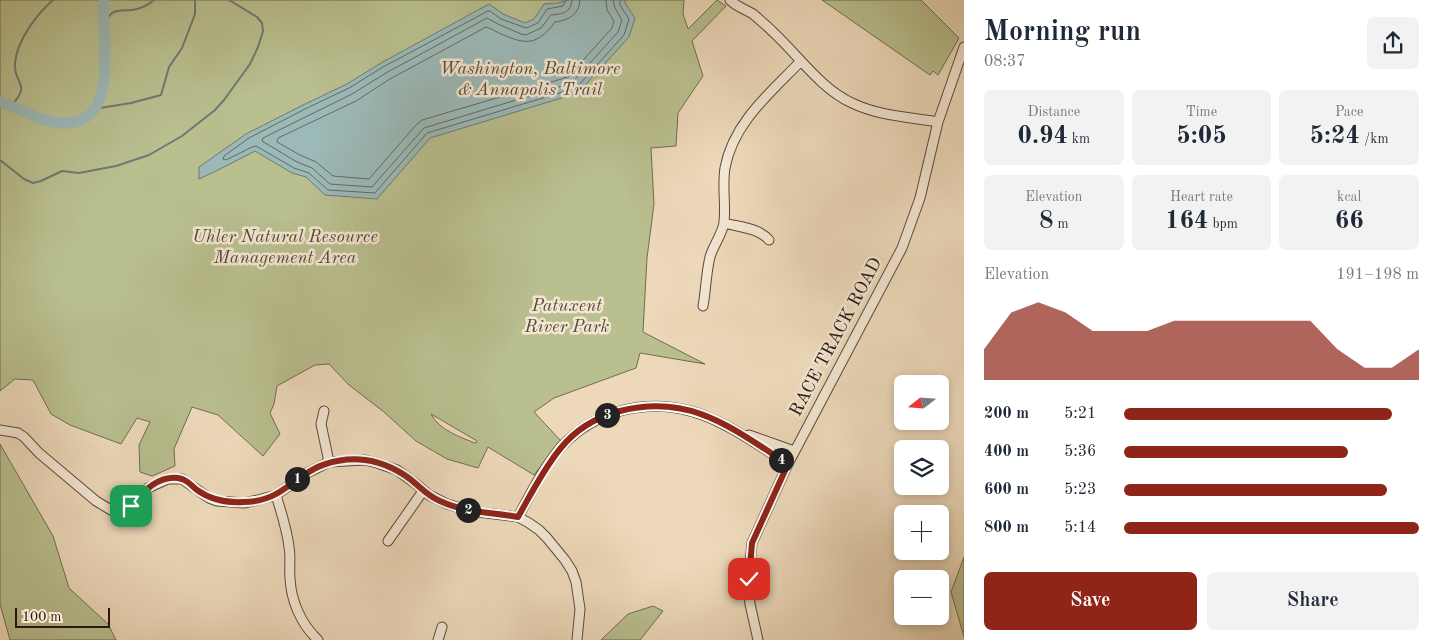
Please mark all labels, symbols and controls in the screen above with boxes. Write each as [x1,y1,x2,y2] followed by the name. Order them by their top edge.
[1367,17,1419,69] button: share
[984,19,1141,47] text: Morning run
[984,54,1026,70] text: 08:37
[440,60,620,99] park label: Washington, Baltimore & Annapolis Trail
[1027,105,1080,119] text: Distance
[1186,105,1217,119] text: Time
[1335,105,1363,119] text: Pace
[1017,124,1068,149] text: 0.94
[1176,124,1227,149] text: 5:05
[1310,124,1360,149] text: 5:24
[1068,132,1090,146] text: km
[1360,132,1389,146] text: /km
[1025,190,1082,204] text: Elevation
[1170,190,1233,204] text: Heart rate
[1337,190,1361,204] text: kcal
[1039,209,1054,234] text: 8
[1165,209,1209,234] text: 164
[1335,209,1364,234] text: 66
[1054,217,1069,231] text: m
[1209,217,1238,231] text: bpm
[192,228,378,267] park label: Uhler Natural Resource Management Area
[787,255,885,419] street label: RACE TRACK ROAD
[984,267,1049,283] text: Elevation
[1336,267,1419,283] text: 191–198 m
[524,297,610,336] park label: Patuxent River Park
[894,375,949,430] north arrow
[894,375,949,625] map controls
[594,402,620,428] pin: 3
[984,406,1029,422] text: 200 m
[1064,406,1096,422] text: 5:21
[603,408,612,422] text: 3
[894,440,949,495] button: layers
[984,444,1029,460] text: 400 m
[1064,444,1096,460] text: 5:36
[768,448,794,472] pin: 4
[777,453,786,467] text: 4
[284,466,310,492] pin: 1
[293,472,302,486] text: 1
[984,482,1029,498] text: 600 m
[1064,482,1096,498] text: 5:23
[110,485,152,527] pin
[117,492,145,520] icon: arrive
[456,498,480,522] pin: 2
[464,503,473,517] text: 2
[894,505,949,560] button: +
[984,520,1029,536] text: 800 m
[1064,520,1096,536] text: 5:14
[728,558,770,600] pin
[735,565,763,593] icon: check
[894,570,949,625] button: −
[984,572,1197,630] button: Save
[1207,572,1419,630] button: Share
[15,605,110,628] scale bar
[22,610,61,624] text: 100 m

